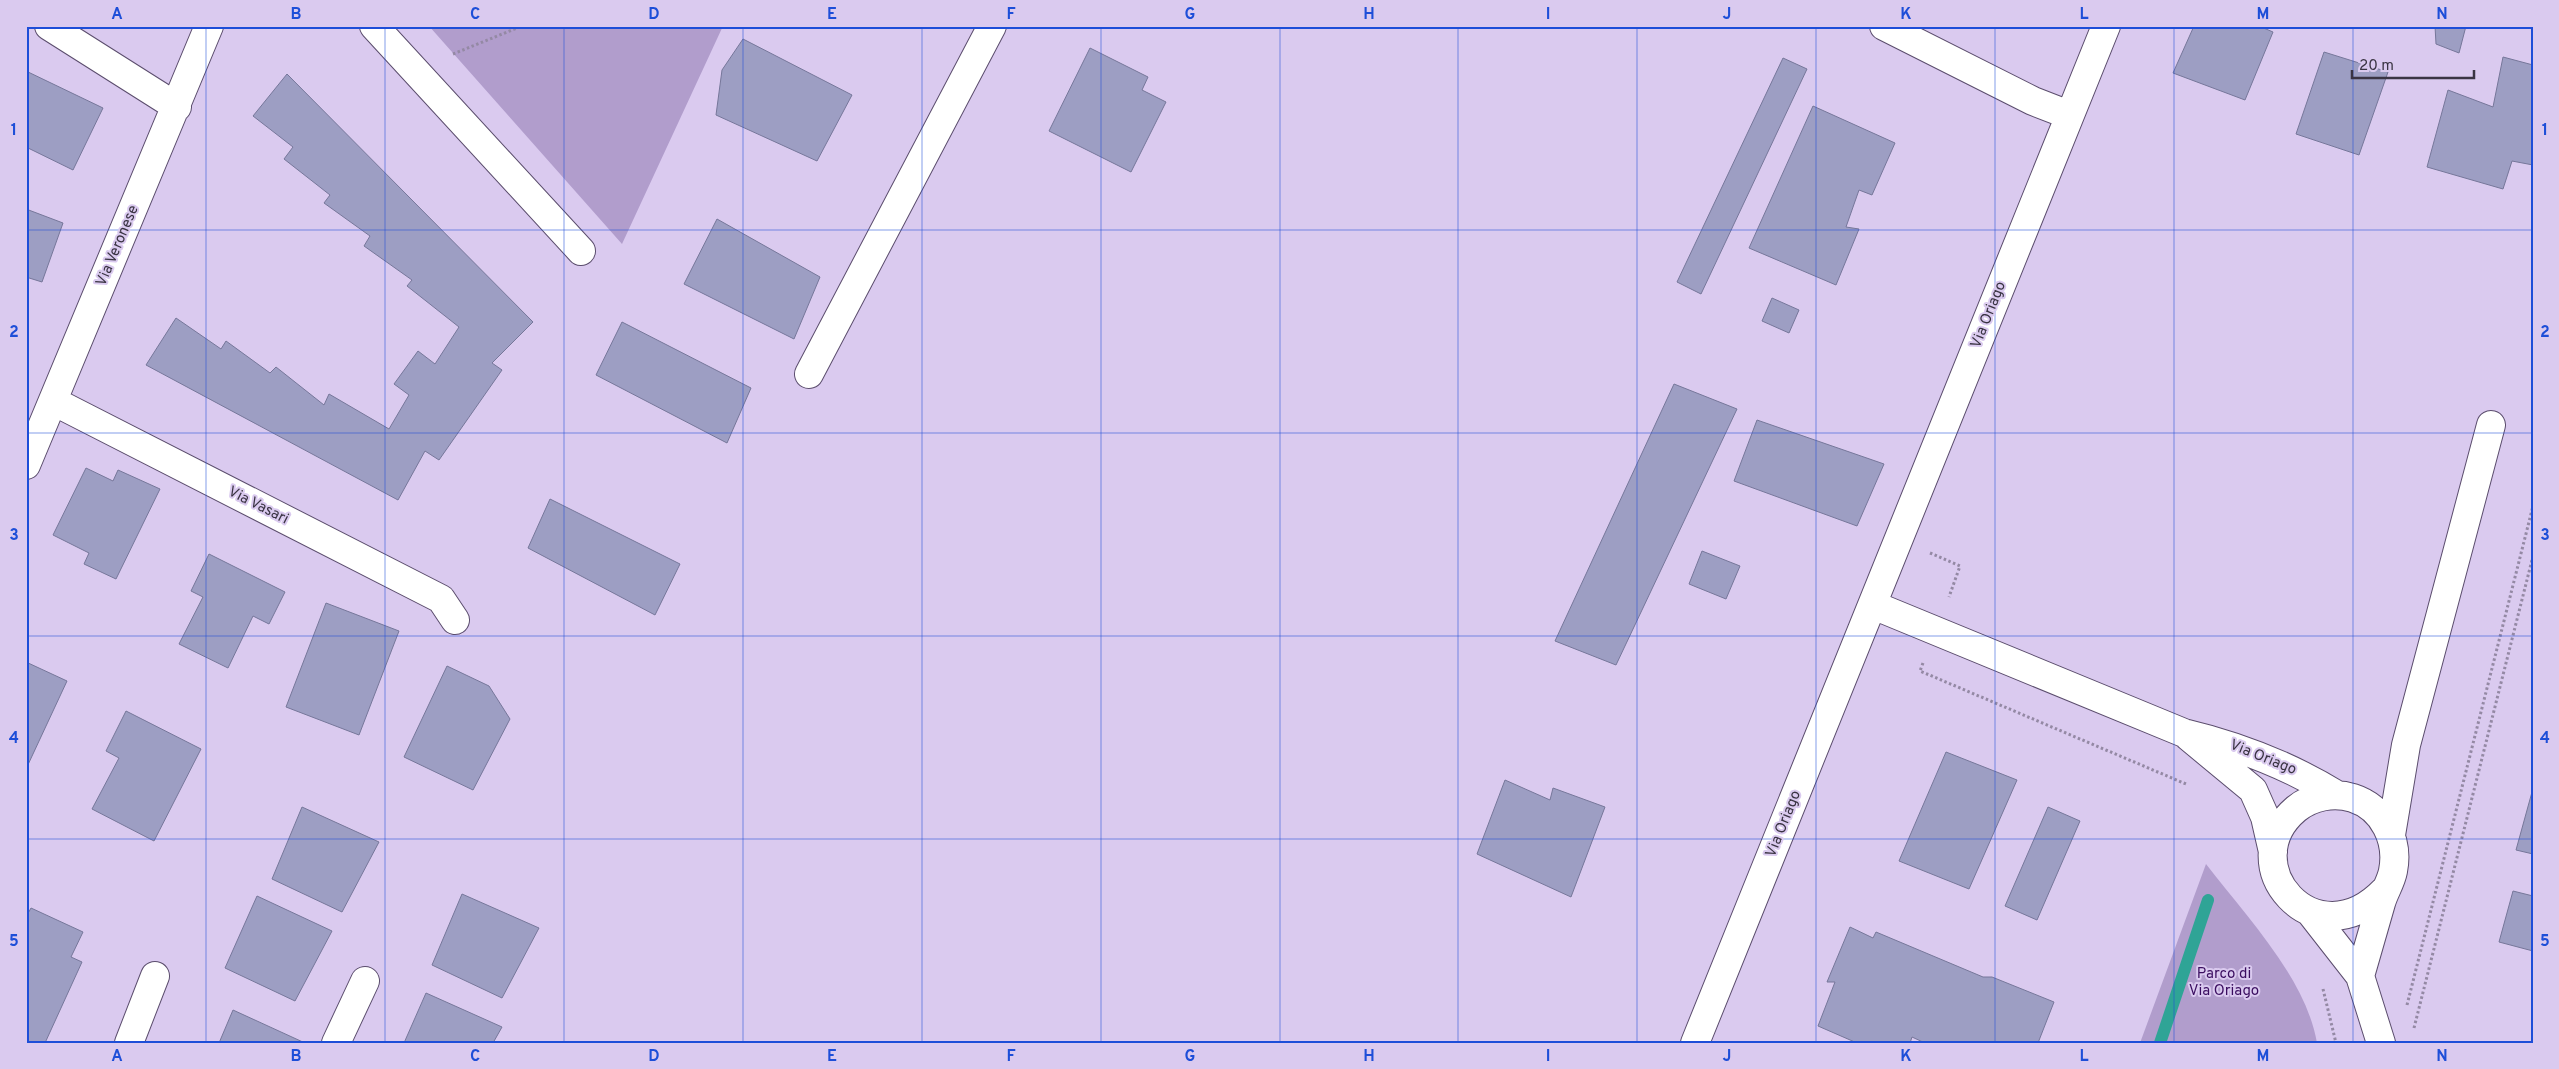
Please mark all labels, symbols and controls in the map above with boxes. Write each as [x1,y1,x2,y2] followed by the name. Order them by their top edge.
[111,5,123,25] text: A
[290,5,302,25] text: B
[470,5,480,25] text: C
[648,5,660,25] text: D
[827,5,837,25] text: E
[1006,5,1016,25] text: F
[1185,5,1195,25] text: G
[1363,5,1375,25] text: H
[1546,5,1550,25] text: I
[1723,5,1731,25] text: J
[1900,5,1912,25] text: K
[2079,5,2089,25] text: L
[2257,5,2269,25] text: M
[2436,5,2448,25] text: N
[2352,48,2474,80] scale bar
[2359,57,2394,76] text: 20 m
[11,121,17,141] text: 1
[2542,121,2548,141] text: 1
[92,203,144,289] street label: Via Veronese
[1967,279,2011,351] street label: Via Oriago
[9,323,19,343] text: 2
[2540,323,2550,343] text: 2
[224,483,292,529] street label: Via Vasari
[9,526,19,546] text: 3
[2540,526,2550,546] text: 3
[9,729,19,749] text: 4
[2540,729,2550,749] text: 4
[2227,736,2299,780] street label: Via Oriago
[1762,788,1806,860] street label: Via Oriago
[9,932,19,952] text: 5
[2540,932,2550,952] text: 5
[2189,965,2259,1001] park label: Parco di Via Oriago
[111,1047,123,1067] text: A
[290,1047,302,1067] text: B
[470,1047,480,1067] text: C
[648,1047,660,1067] text: D
[827,1047,837,1067] text: E
[1006,1047,1016,1067] text: F
[1185,1047,1195,1067] text: G
[1363,1047,1375,1067] text: H
[1546,1047,1550,1067] text: I
[1723,1047,1731,1067] text: J
[1900,1047,1912,1067] text: K
[2079,1047,2089,1067] text: L
[2257,1047,2269,1067] text: M
[2436,1047,2448,1067] text: N

